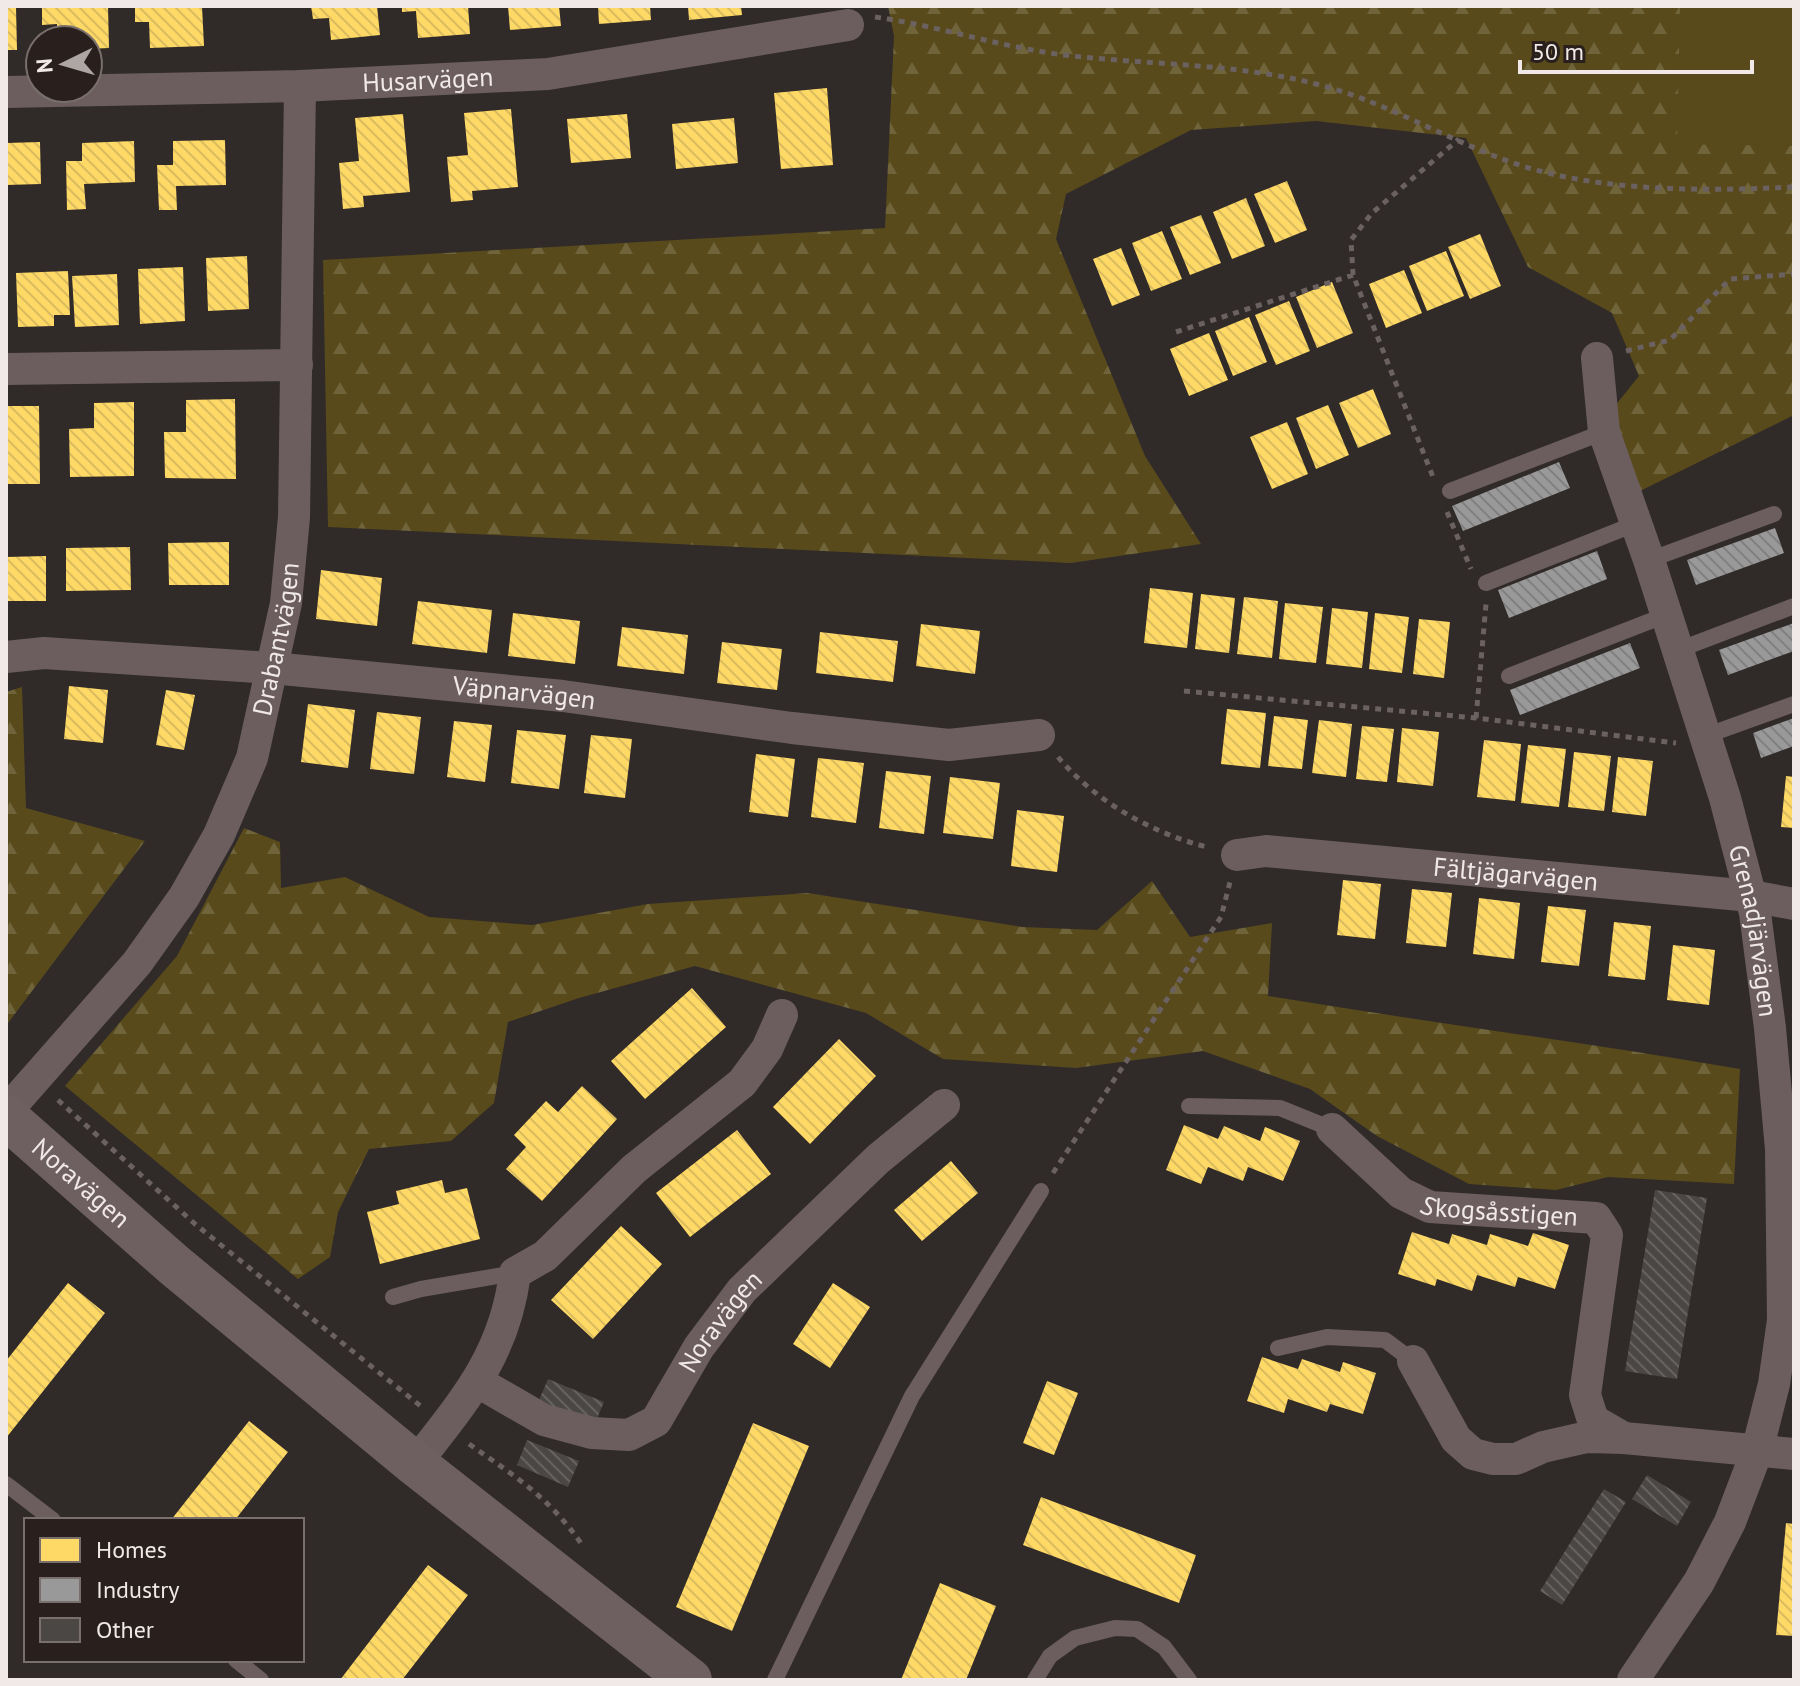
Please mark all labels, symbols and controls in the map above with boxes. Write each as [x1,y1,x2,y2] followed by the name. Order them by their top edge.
[24,24,104,104] north arrow
[1520,24,1752,74] scale bar
[1532,36,1584,67] text: 50 m
[29,57,59,74] text: N
[362,60,494,99] street label: Husarvägen
[245,561,306,719] street label: Drabantvägen
[450,668,598,716] street label: Väpnarvägen
[1722,841,1785,1019] street label: Grenadjärvägen
[1432,850,1599,898] street label: Fältjägarvägen
[25,1131,137,1235] street label: Noravägen
[1415,1188,1579,1233] street label: Skogsåsstigen
[671,1263,769,1378] street label: Noravägen
[24,1518,304,1662] legend
[96,1534,167,1565] text: Homes
[96,1574,180,1605] text: Industry
[96,1614,154,1645] text: Other

